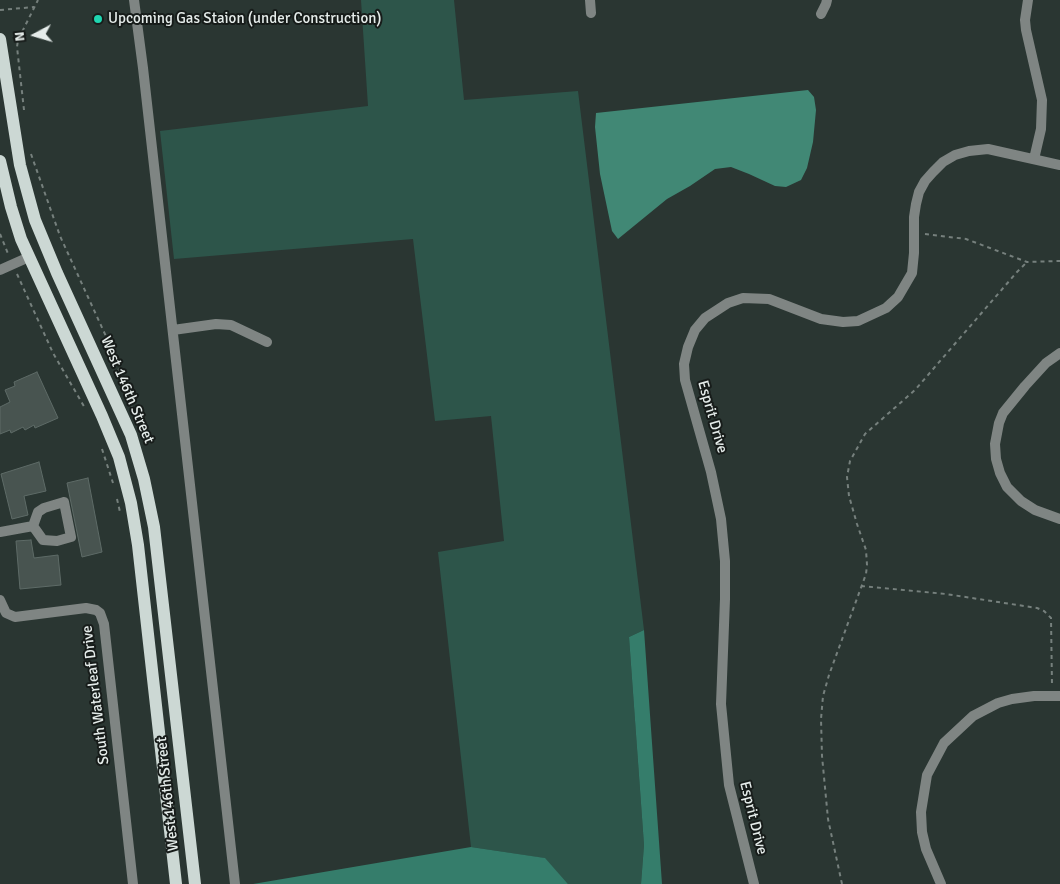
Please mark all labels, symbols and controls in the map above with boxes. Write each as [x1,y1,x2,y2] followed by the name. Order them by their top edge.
[10,10,60,60] north arrow
[108,10,381,28] place label: Upcoming Gas Staion (under Construction)
[92,13,104,25] marker: Upcoming Gas Staion (under Construction)
[11,31,29,42] text: N
[96,334,158,446] street label: West 146th Street
[693,379,731,455] street label: Esprit Drive
[79,624,113,766] street label: South Waterleaf Drive
[153,736,183,852] street label: West 146th Street
[735,779,771,857] street label: Esprit Drive

